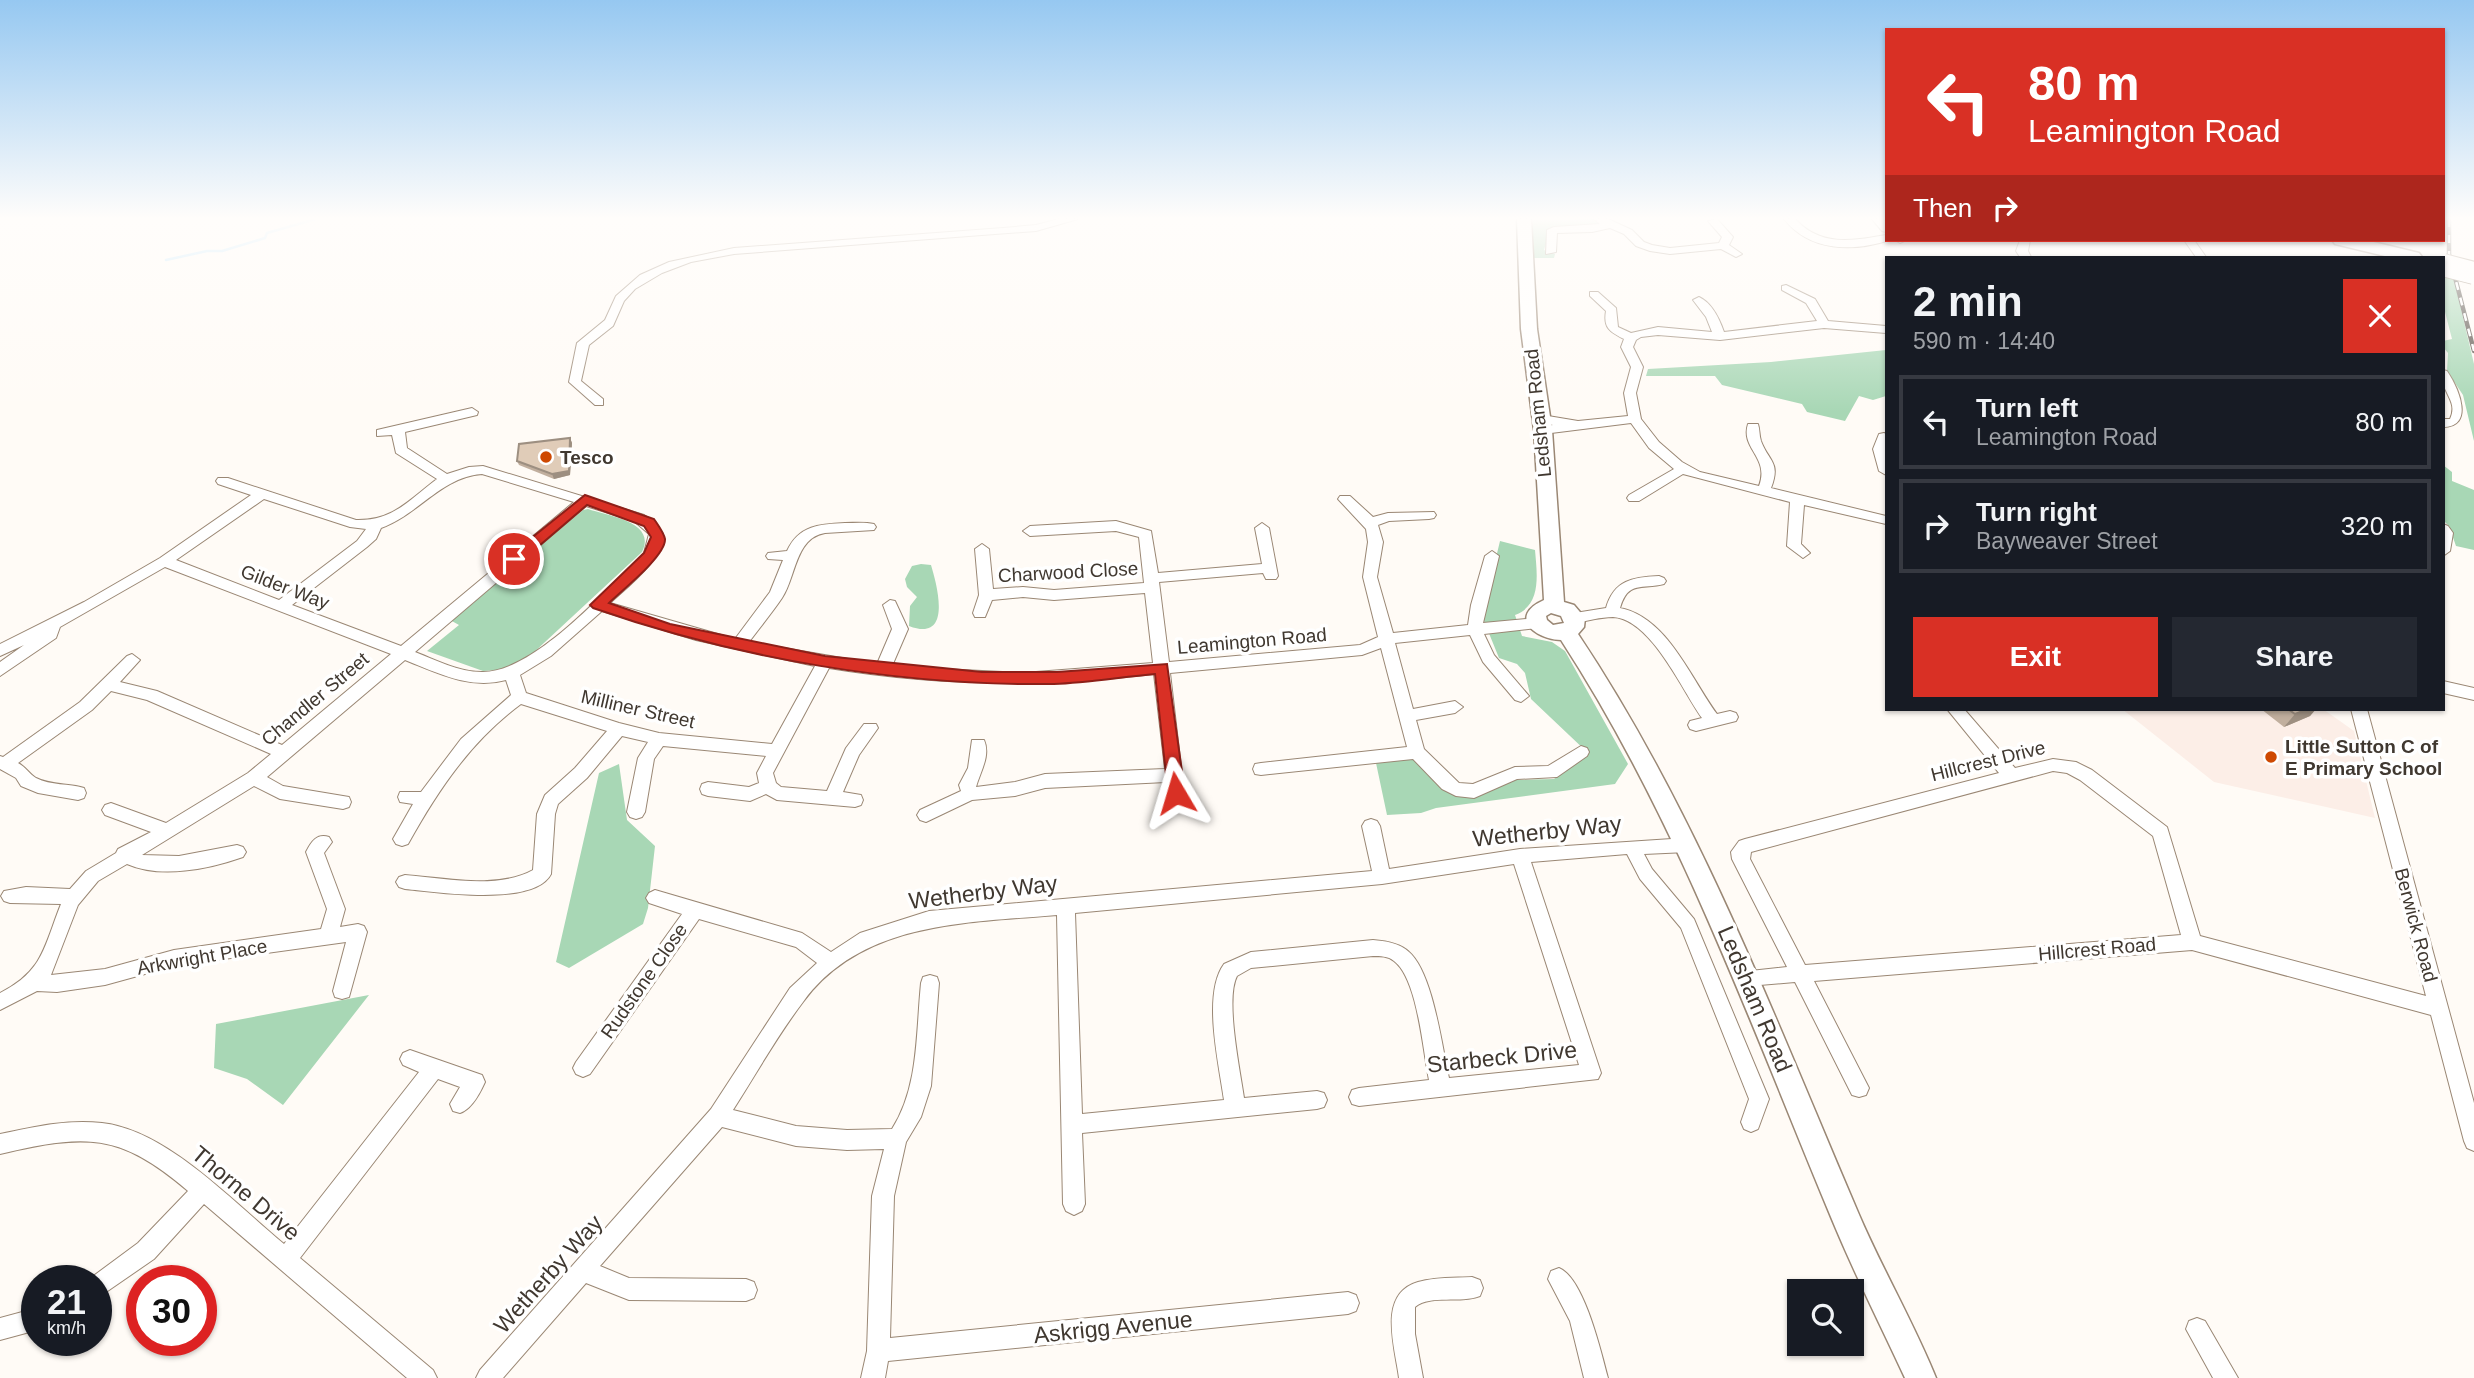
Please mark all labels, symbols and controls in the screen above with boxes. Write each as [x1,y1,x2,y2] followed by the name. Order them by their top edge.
[1913,56,2004,147] icon: left
[2028,56,2140,110] text: 80 m
[2028,113,2281,149] text: Leamington Road
[1986,189,2024,227] icon: right
[1913,193,1972,223] text: Then
[1913,278,2023,325] text: 2 min
[2343,279,2417,353] button: close
[1913,328,2055,354] text: 590 m · 14:40
[1521,348,1555,478] street label: Ledsham Road
[1976,393,2078,423] text: Turn left
[1917,403,1955,441] icon: left
[2355,407,2413,437] text: 80 m
[1976,424,2158,450] text: Leamington Road
[560,447,614,468] place label: Tesco
[538,449,554,465] marker: Tesco
[1976,497,2097,527] text: Turn right
[1917,507,1955,545] icon: right
[2341,511,2413,541] text: 320 m
[1976,528,2158,554] text: Bayweaver Street
[484,529,544,589] pin
[495,540,533,578] icon: arrive
[997,558,1139,586] street label: Charwood Close
[238,560,333,614] street label: Gilder Way
[1913,617,2158,697] button: Exit
[2172,617,2417,697] button: Share
[1176,624,1328,658] street label: Leamington Road
[257,648,373,750] street label: Chandler Street
[579,686,698,732] street label: Milliner Street
[2285,736,2442,779] place label: Little Sutton C of E Primary School
[1929,737,2047,785] street label: Hillcrest Drive
[2263,749,2279,765] marker: Little Sutton C of E Primary School
[1139,756,1213,830] position arrow
[1471,810,1623,852] street label: Wetherby Way
[2391,866,2441,984] street label: Berwick Road
[907,870,1059,914] street label: Wetherby Way
[597,920,691,1042] street label: Rudstone Close
[1713,922,1797,1076] street label: Ledsham Road
[2037,933,2157,965] street label: Hillcrest Road
[135,935,269,979] street label: Arkwright Place
[1426,1036,1578,1078] street label: Starbeck Drive
[187,1140,305,1246] street label: Thorne Drive
[488,1209,608,1338] street label: Wetherby Way
[126,1265,217,1356] speed limit sign: 30
[1787,1279,1864,1356] map controls
[1787,1279,1864,1356] button: search
[47,1282,86,1321] text: 21
[1032,1306,1194,1348] street label: Askrigg Avenue
[47,1318,86,1338] text: km/h

